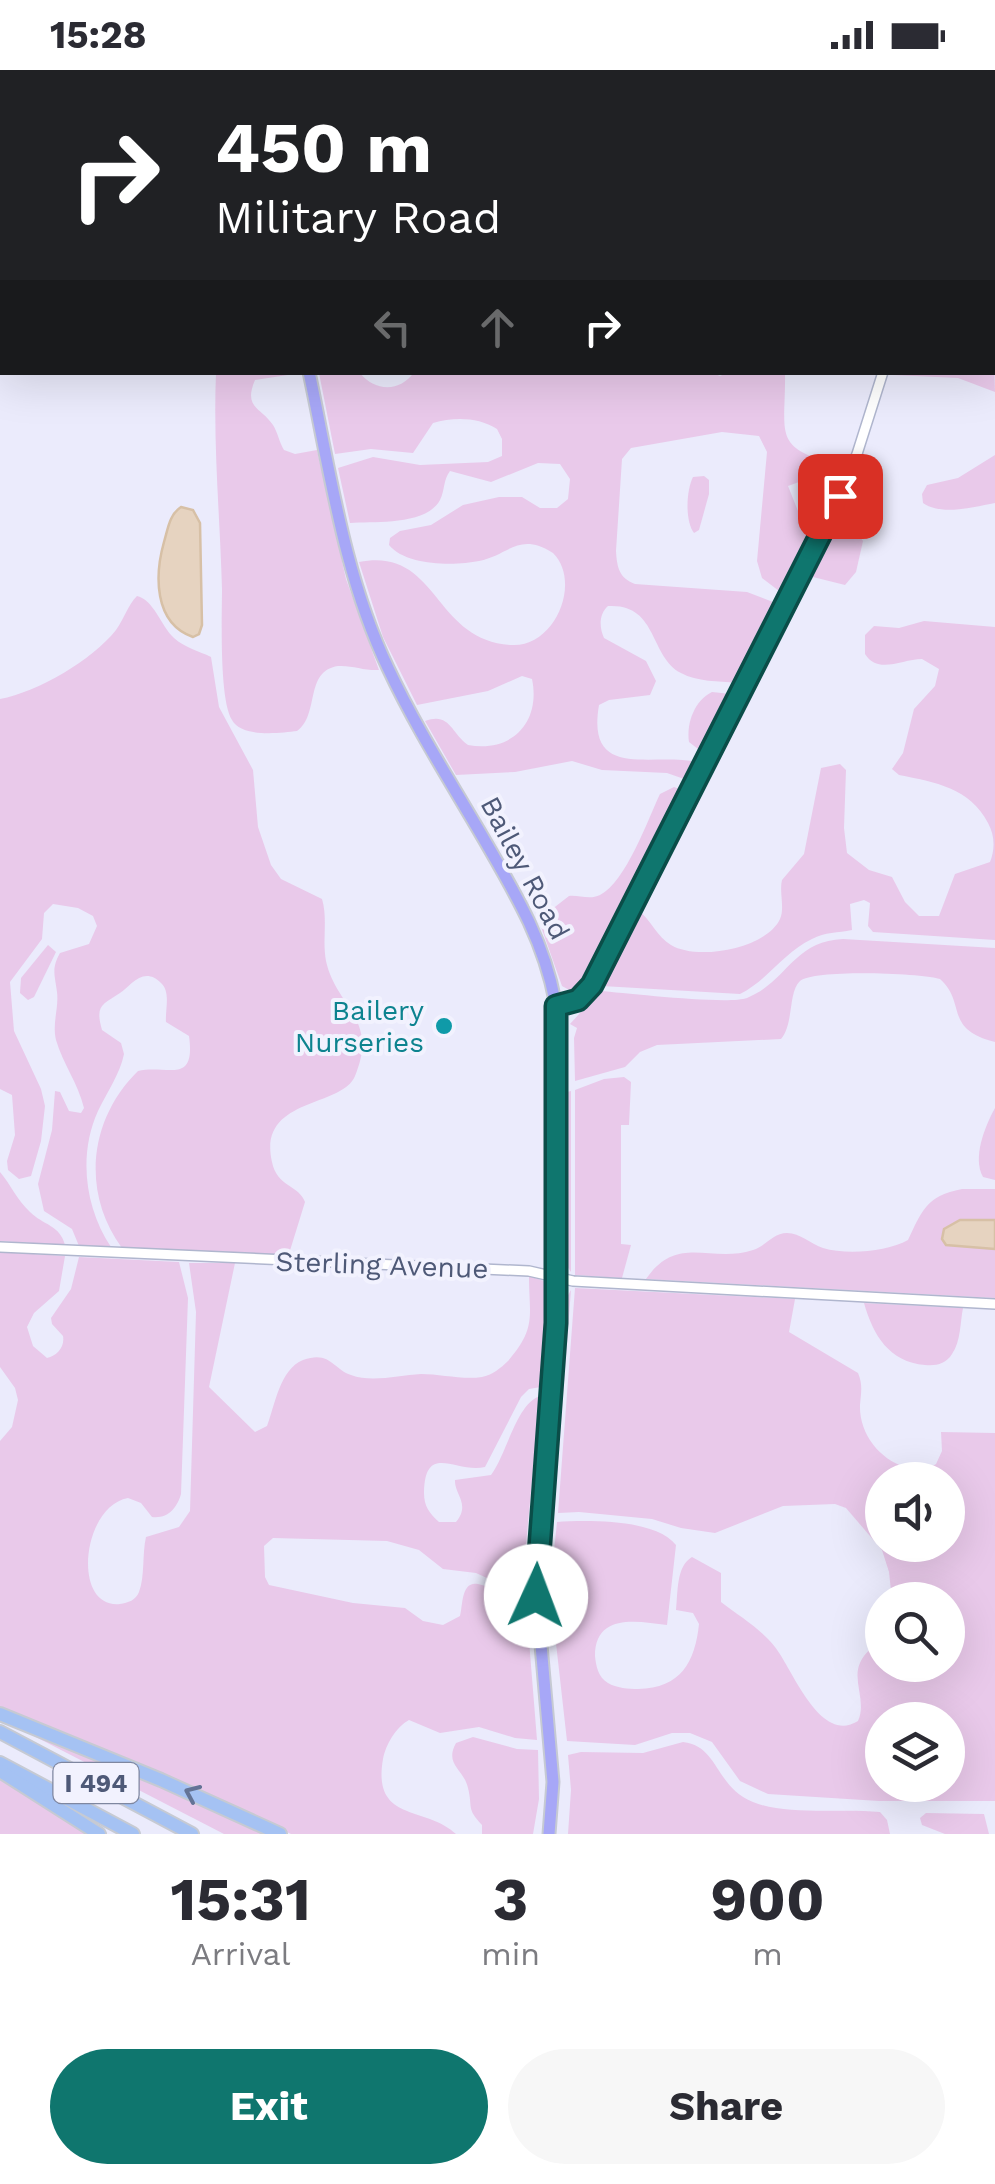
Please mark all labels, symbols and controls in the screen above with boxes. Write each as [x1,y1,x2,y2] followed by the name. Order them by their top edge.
[50,13,146,57] text: 15:28
[215,107,432,189] text: 450 m
[50,110,180,240] icon: right
[215,191,501,244] text: Military Road
[365,300,420,355] icon: left
[470,300,525,355] icon: ahead
[575,300,630,355] icon: right
[798,454,883,539] pin
[813,469,868,524] icon: arrive
[474,791,576,945] street label: Bailey Road
[295,994,425,1059] place label: Bailery Nurseries
[433,1015,455,1037] marker: Bailery Nurseries
[275,1245,489,1285] street label: Sterling Avenue
[865,1462,965,1802] map controls
[865,1462,965,1562] button: sound
[484,1544,588,1648] position arrow
[865,1582,965,1682] button: search
[865,1702,965,1802] button: layers
[54,1763,138,1803] road number: I 494
[184,1785,202,1805] one-way arrow
[170,1864,311,1935] text: 15:31
[493,1864,528,1935] text: 3
[710,1864,825,1935] text: 900
[191,1935,291,1973] text: Arrival
[481,1935,540,1973] text: min
[752,1935,783,1973] text: m
[50,2049,488,2164] button: Exit
[508,2049,945,2164] button: Share

